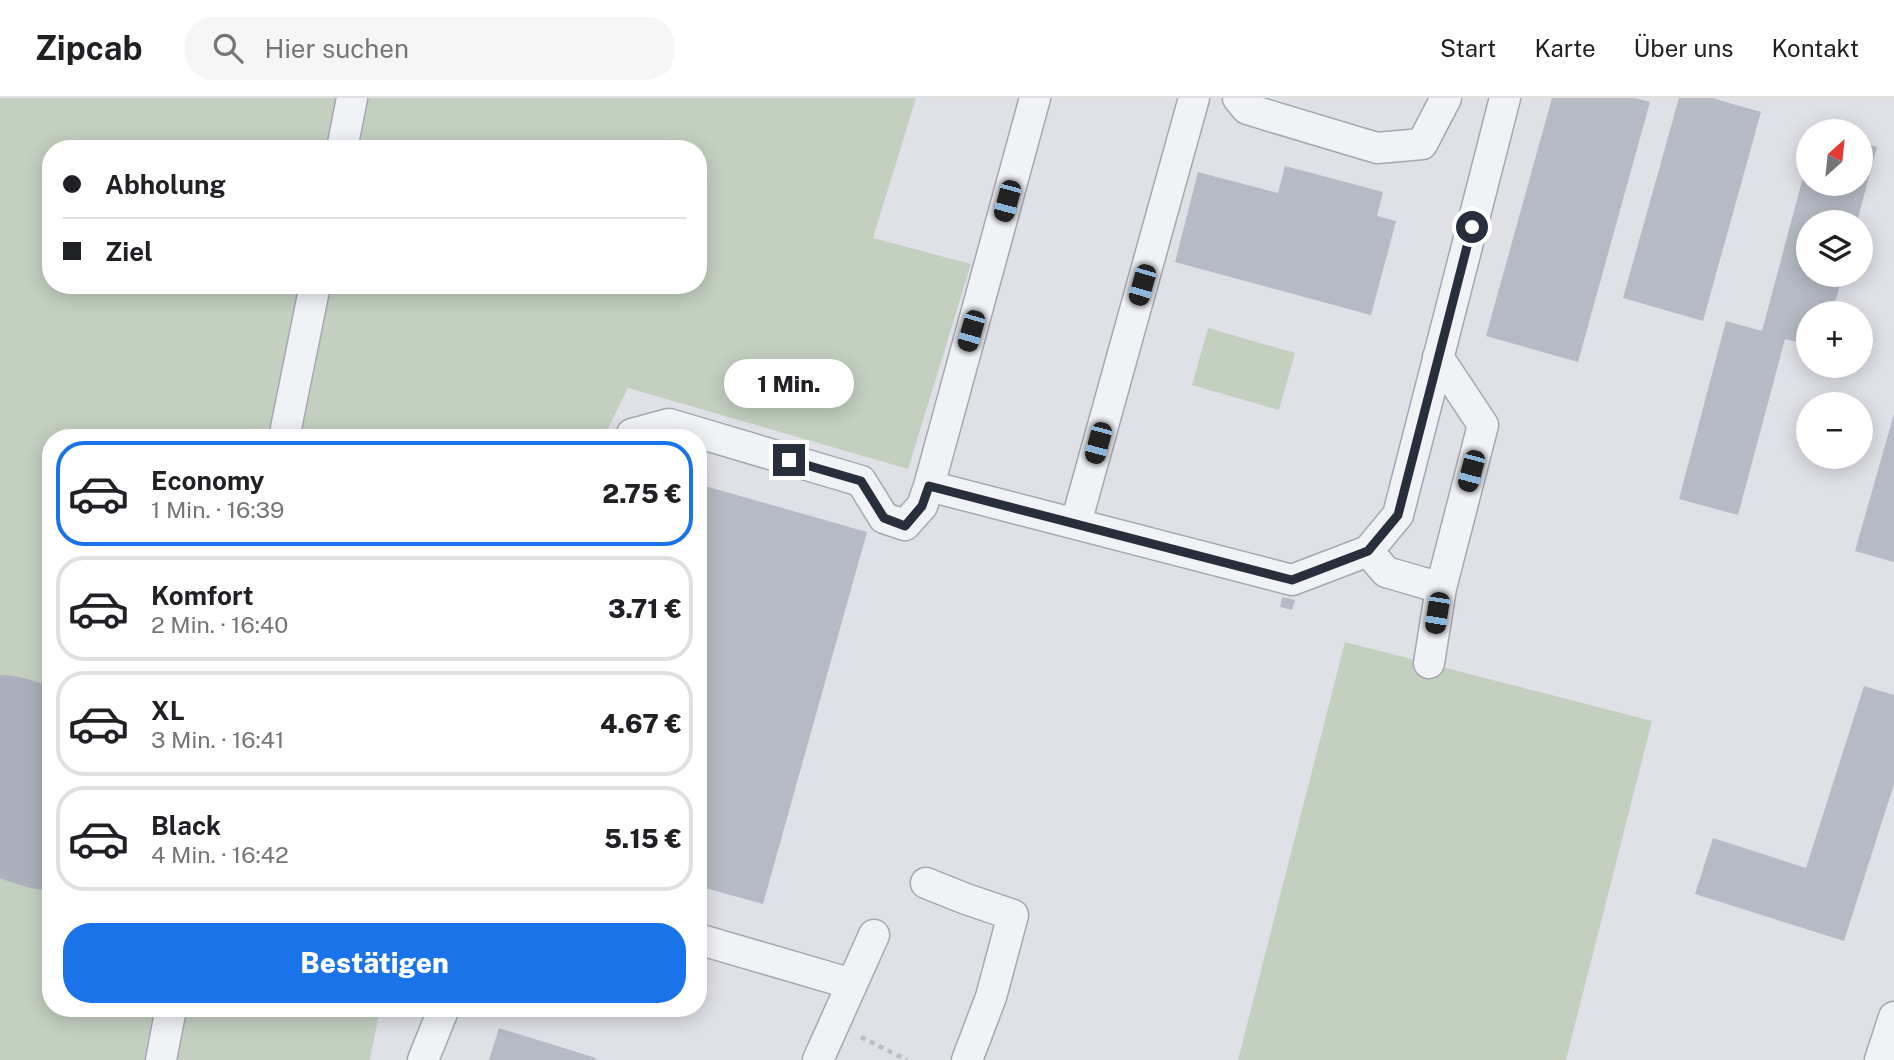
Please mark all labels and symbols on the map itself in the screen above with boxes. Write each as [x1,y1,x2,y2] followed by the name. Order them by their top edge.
[1796,119,1872,196] north arrow
[992,178,1023,224] car
[1456,211,1488,243] route start
[1127,262,1158,308] car
[956,308,987,354] car
[724,358,854,408] callout: 1 Min.
[1083,420,1114,466] car
[773,444,805,476] route end
[1456,448,1487,494] car
[1424,591,1451,635] car

